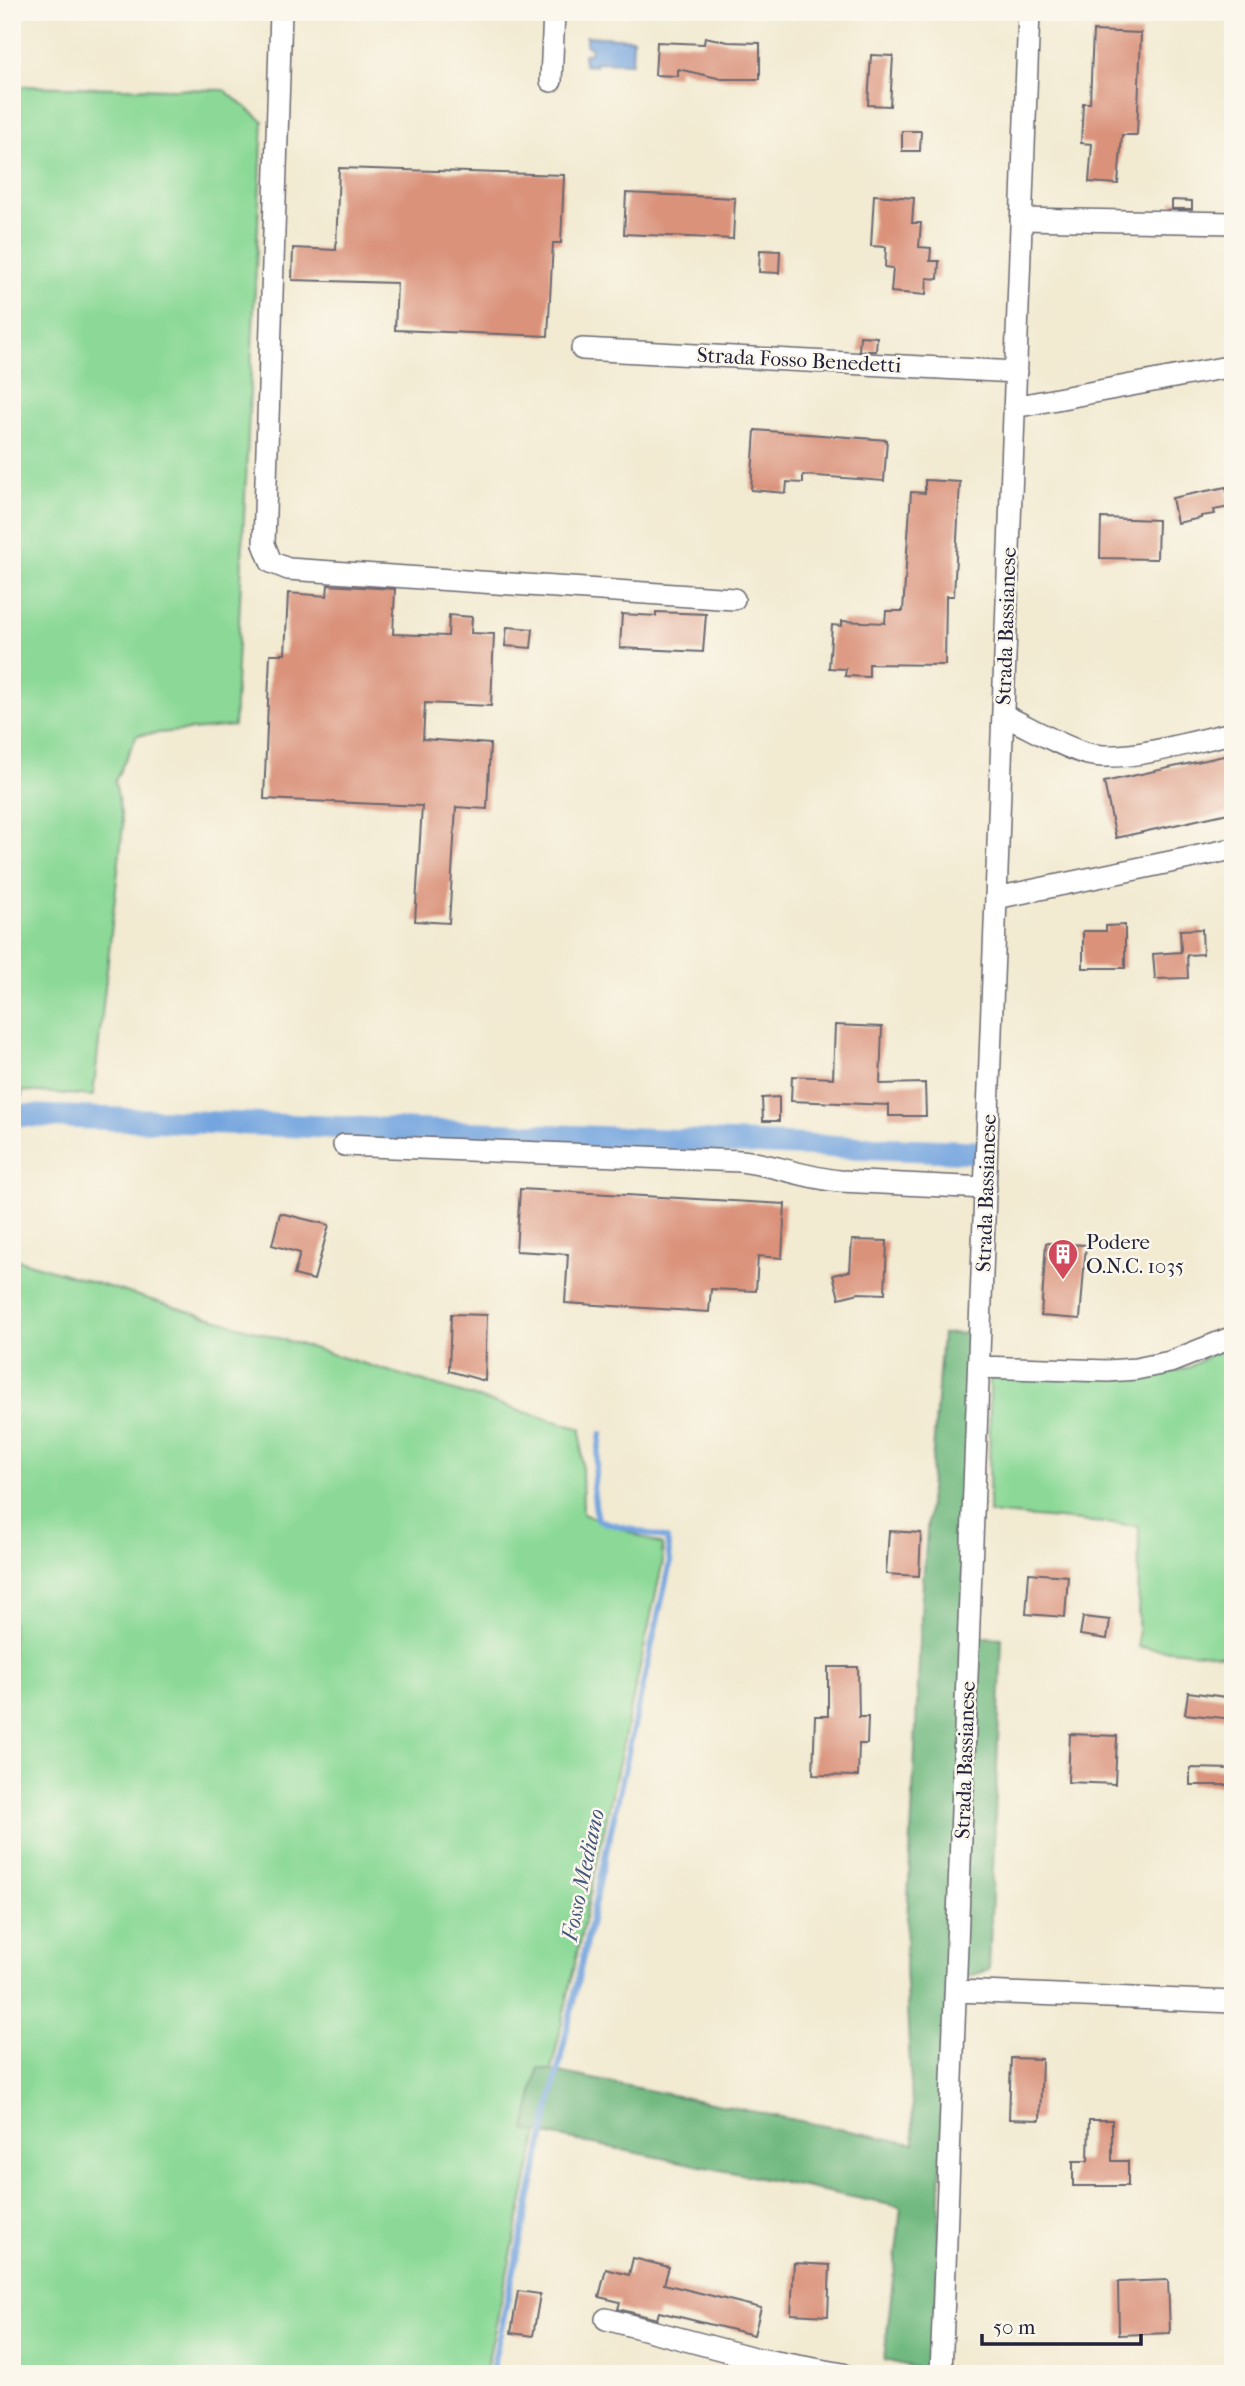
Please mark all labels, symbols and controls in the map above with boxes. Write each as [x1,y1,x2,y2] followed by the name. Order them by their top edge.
[696,343,902,377] street label: Strada Fosso Benedetti
[991,547,1021,705] street label: Strada Bassianese
[971,1114,1001,1272] street label: Strada Bassianese
[1086,1230,1184,1278] place label: Podere O.N.C. 1035
[1046,1237,1080,1281] building icon: Podere O.N.C. 1035
[950,1681,980,1839] street label: Strada Bassianese
[556,1806,610,1945] water label: Fosso Mediano
[982,2302,1142,2346] scale bar
[993,2315,1036,2339] text: 50 m

